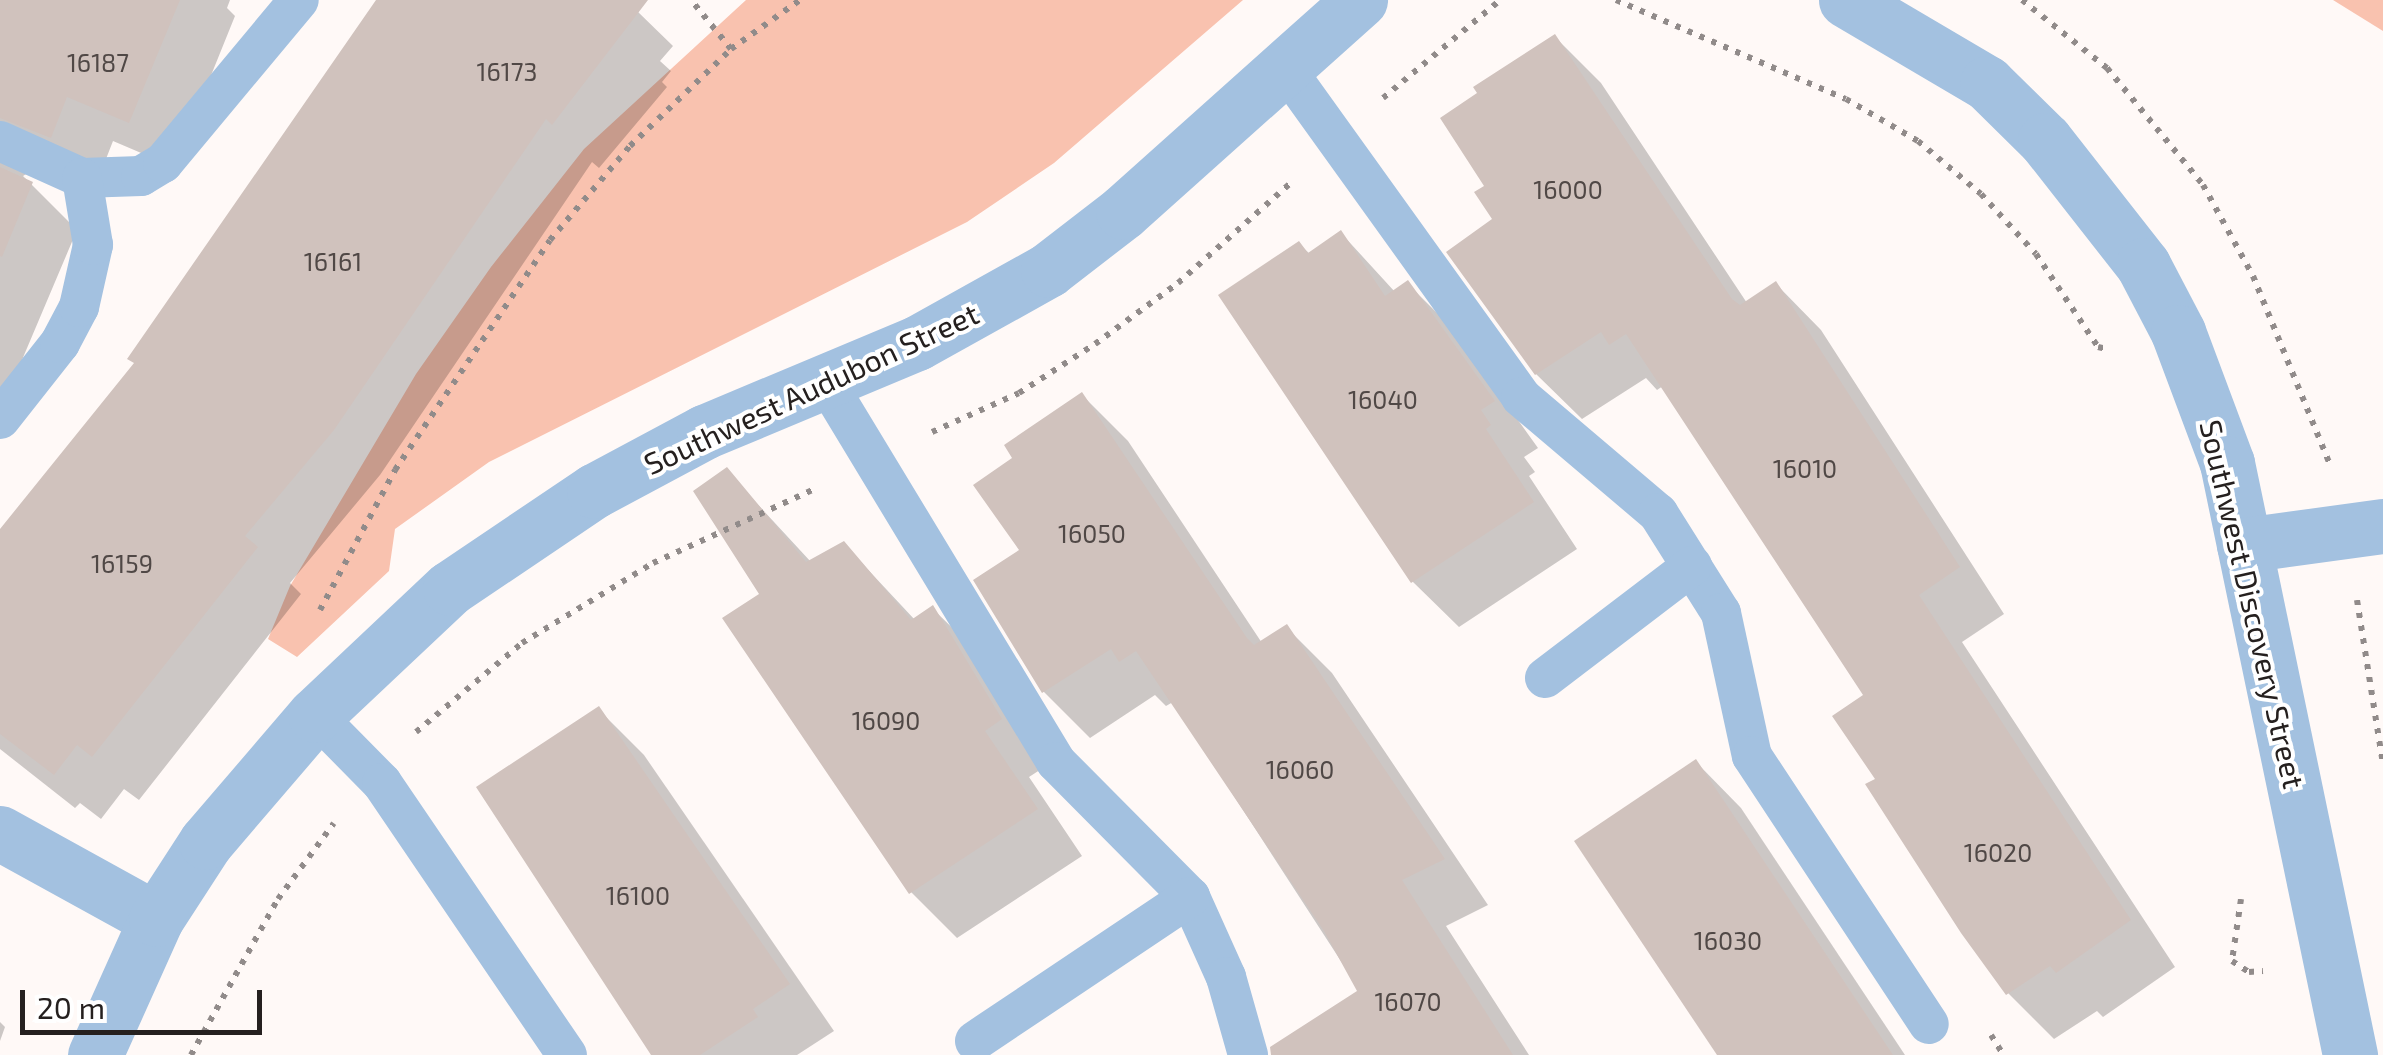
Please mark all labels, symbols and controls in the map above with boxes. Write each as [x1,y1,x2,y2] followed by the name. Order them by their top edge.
[67,47,129,77] house number: 16187
[477,56,537,86] house number: 16173
[1533,174,1603,204] house number: 16000
[304,246,362,276] house number: 16161
[638,294,984,482] street label: Southwest Audubon Street
[1348,384,1418,414] house number: 16040
[2193,416,2313,792] street label: Southwest Discovery Street
[1773,453,1837,483] house number: 16010
[1058,518,1126,548] house number: 16050
[91,548,153,578] house number: 16159
[852,705,920,735] house number: 16090
[1266,754,1334,784] house number: 16060
[1964,837,2032,867] house number: 16020
[606,880,670,910] house number: 16100
[1694,925,1762,955] house number: 16030
[25,970,268,1032] scale bar
[1374,986,1442,1016] house number: 16070
[37,989,105,1025] text: 20 m

